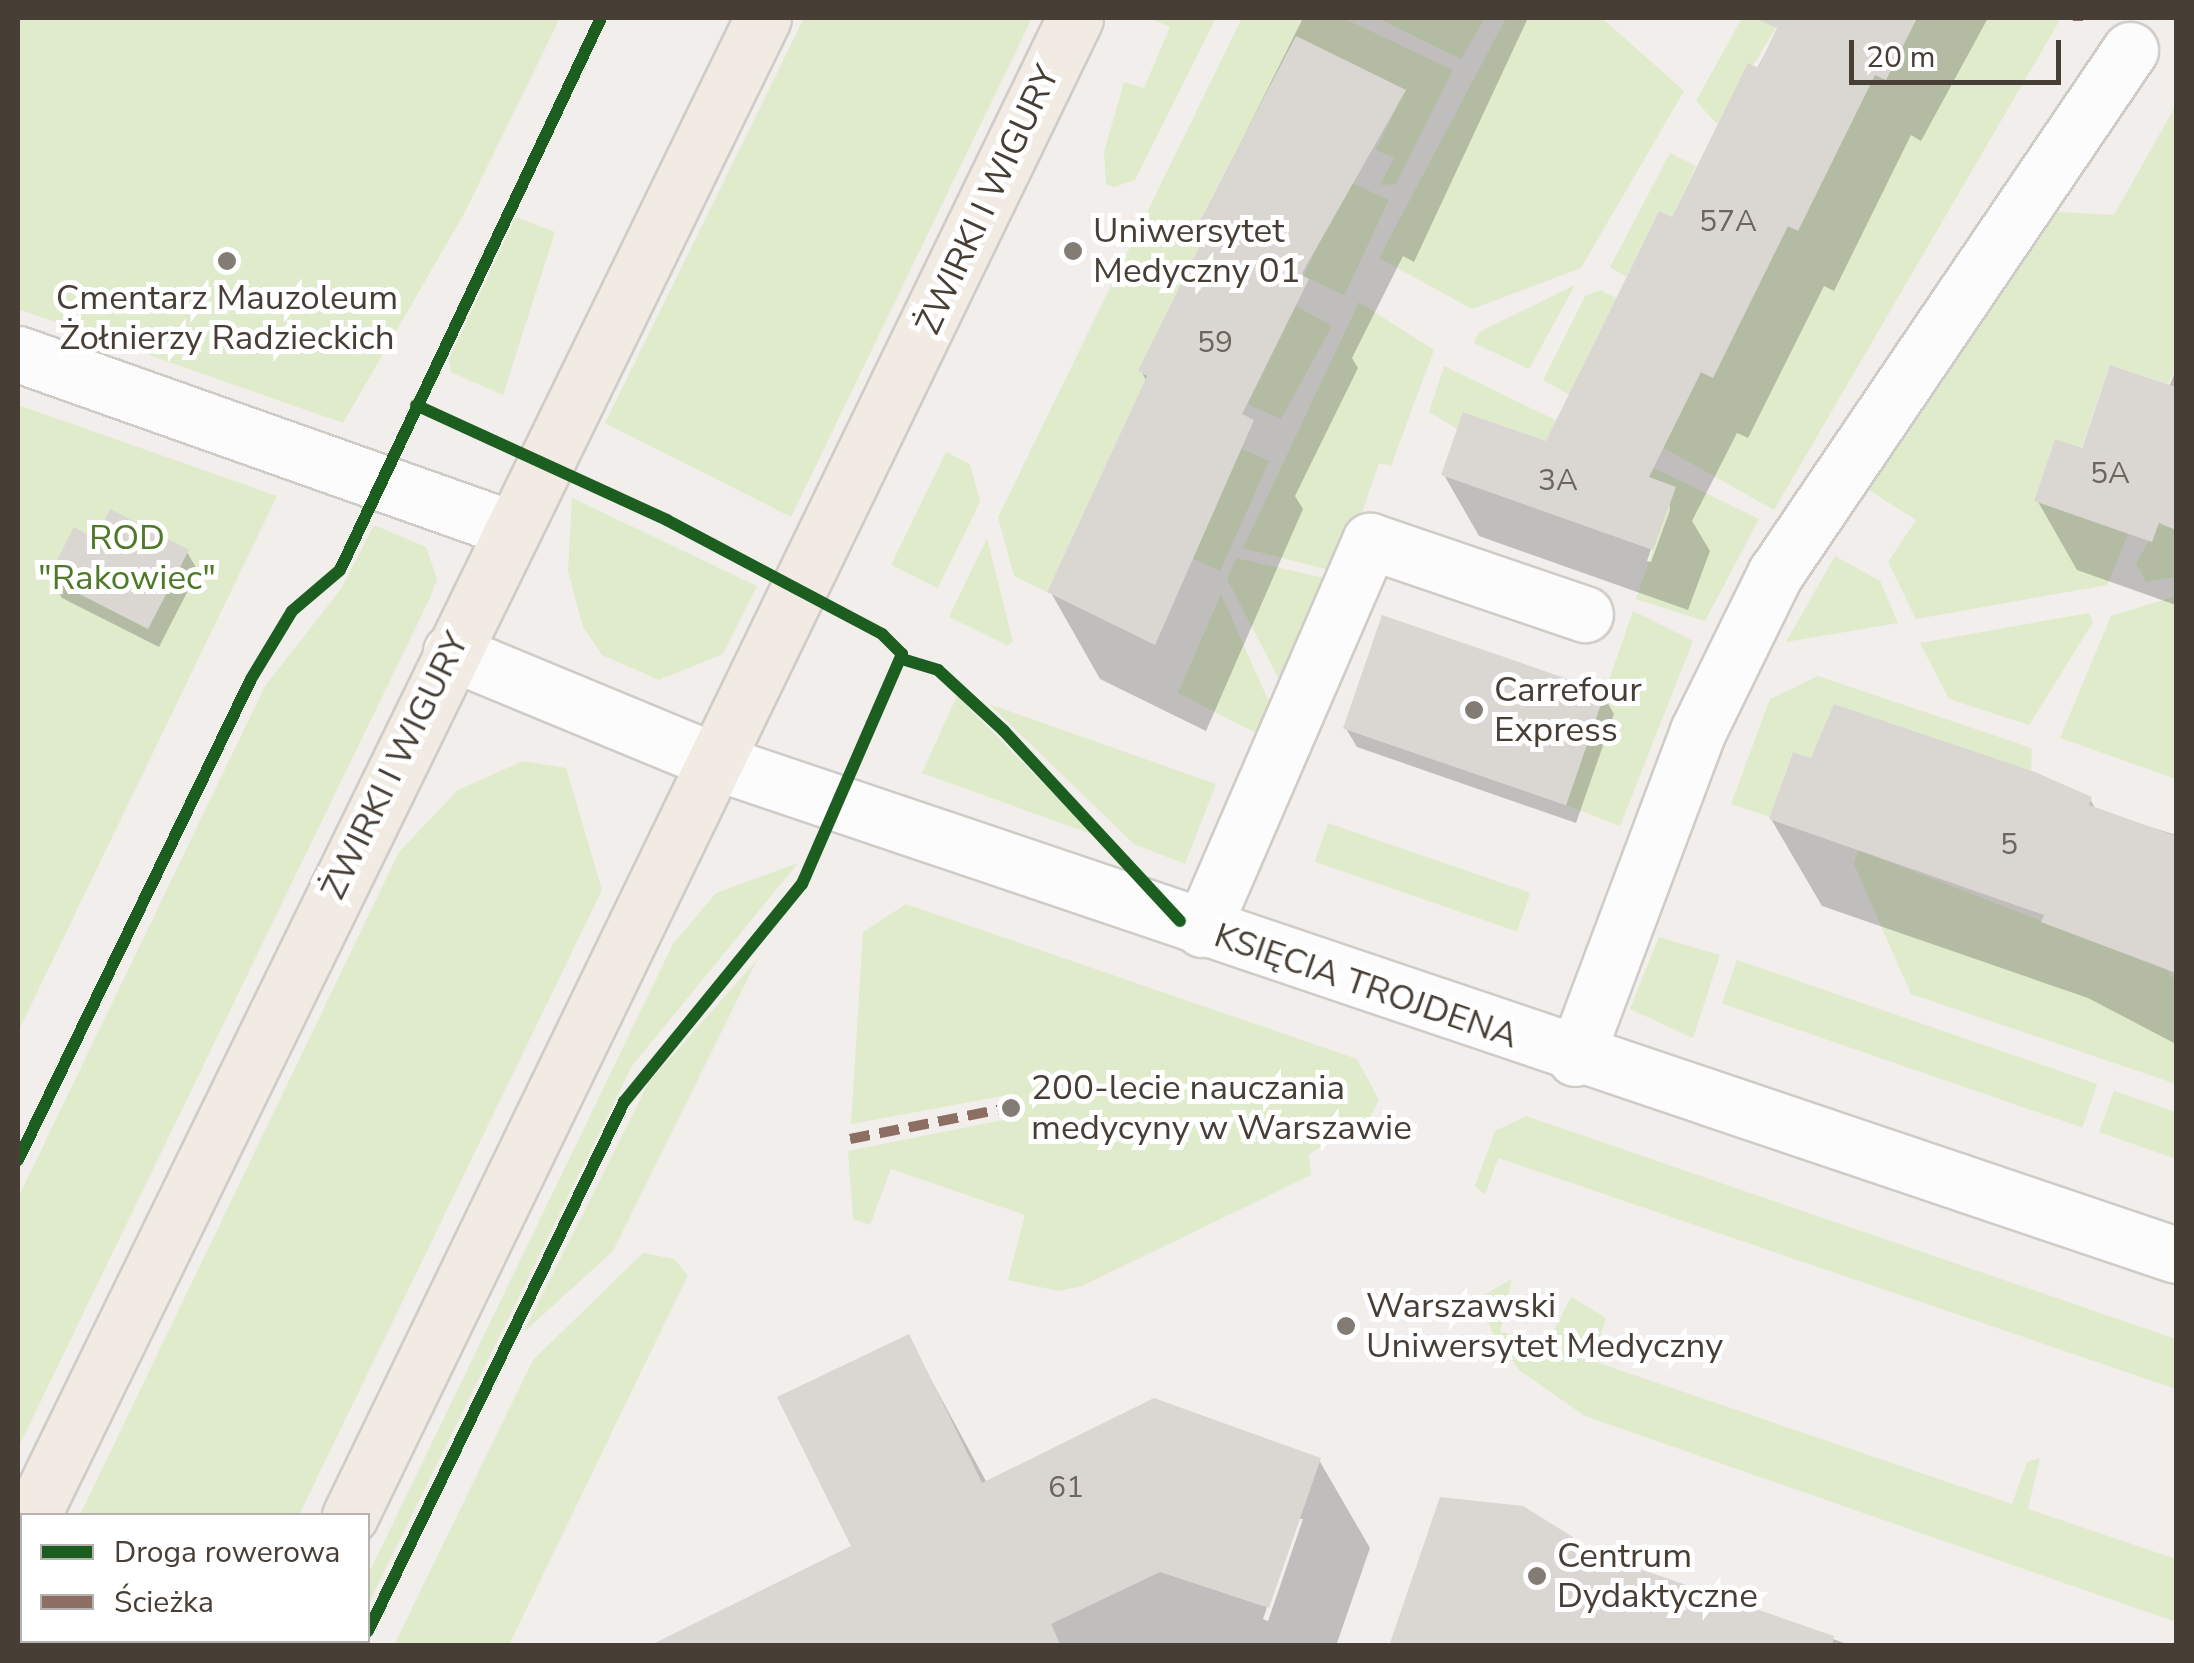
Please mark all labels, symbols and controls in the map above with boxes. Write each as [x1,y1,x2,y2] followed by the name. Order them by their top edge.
[1854,20,2066,82] scale bar
[1866,37,1935,78] text: 20 m
[907,59,1069,341] street label: ŻWIRKI I WIGURY
[1699,204,1757,240] house number: 57A
[1093,210,1301,292] place label: Uniwersytet Medyczny 01
[1062,240,1084,262] marker: Uniwersytet Medyczny 01
[216,250,238,272] marker: Cmentarz Mauzoleum Żołnierzy Radzieckich
[56,277,398,359] place label: Cmentarz Mauzoleum Żołnierzy Radzieckich
[1197,325,1233,361] house number: 59
[2090,456,2130,492] house number: 5A
[1538,463,1578,499] house number: 3A
[38,517,216,599] park label: ROD "Rakowiec"
[312,626,478,906] street label: ŻWIRKI I WIGURY
[1494,669,1642,751] place label: Carrefour Express
[1463,699,1485,721] marker: Carrefour Express
[2000,827,2018,863] house number: 5
[1209,914,1523,1058] street label: KSIĘCIA TROJDENA
[1031,1067,1412,1149] place label: 200-lecie nauczania medycyny w Warszawie
[1000,1097,1022,1119] marker: 200-lecie nauczania medycyny w Warszawie
[1366,1285,1723,1367] place label: Warszawski Uniwersytet Medyczny
[1335,1315,1357,1337] marker: Warszawski Uniwersytet Medyczny
[1048,1470,1084,1506] house number: 61
[20,1513,370,1643] legend
[114,1532,341,1573] text: Droga rowerowa
[1557,1535,1758,1617] place label: Centrum Dydaktyczne
[1526,1565,1548,1587] marker: Centrum Dydaktyczne
[114,1582,214,1623] text: Ścieżka

